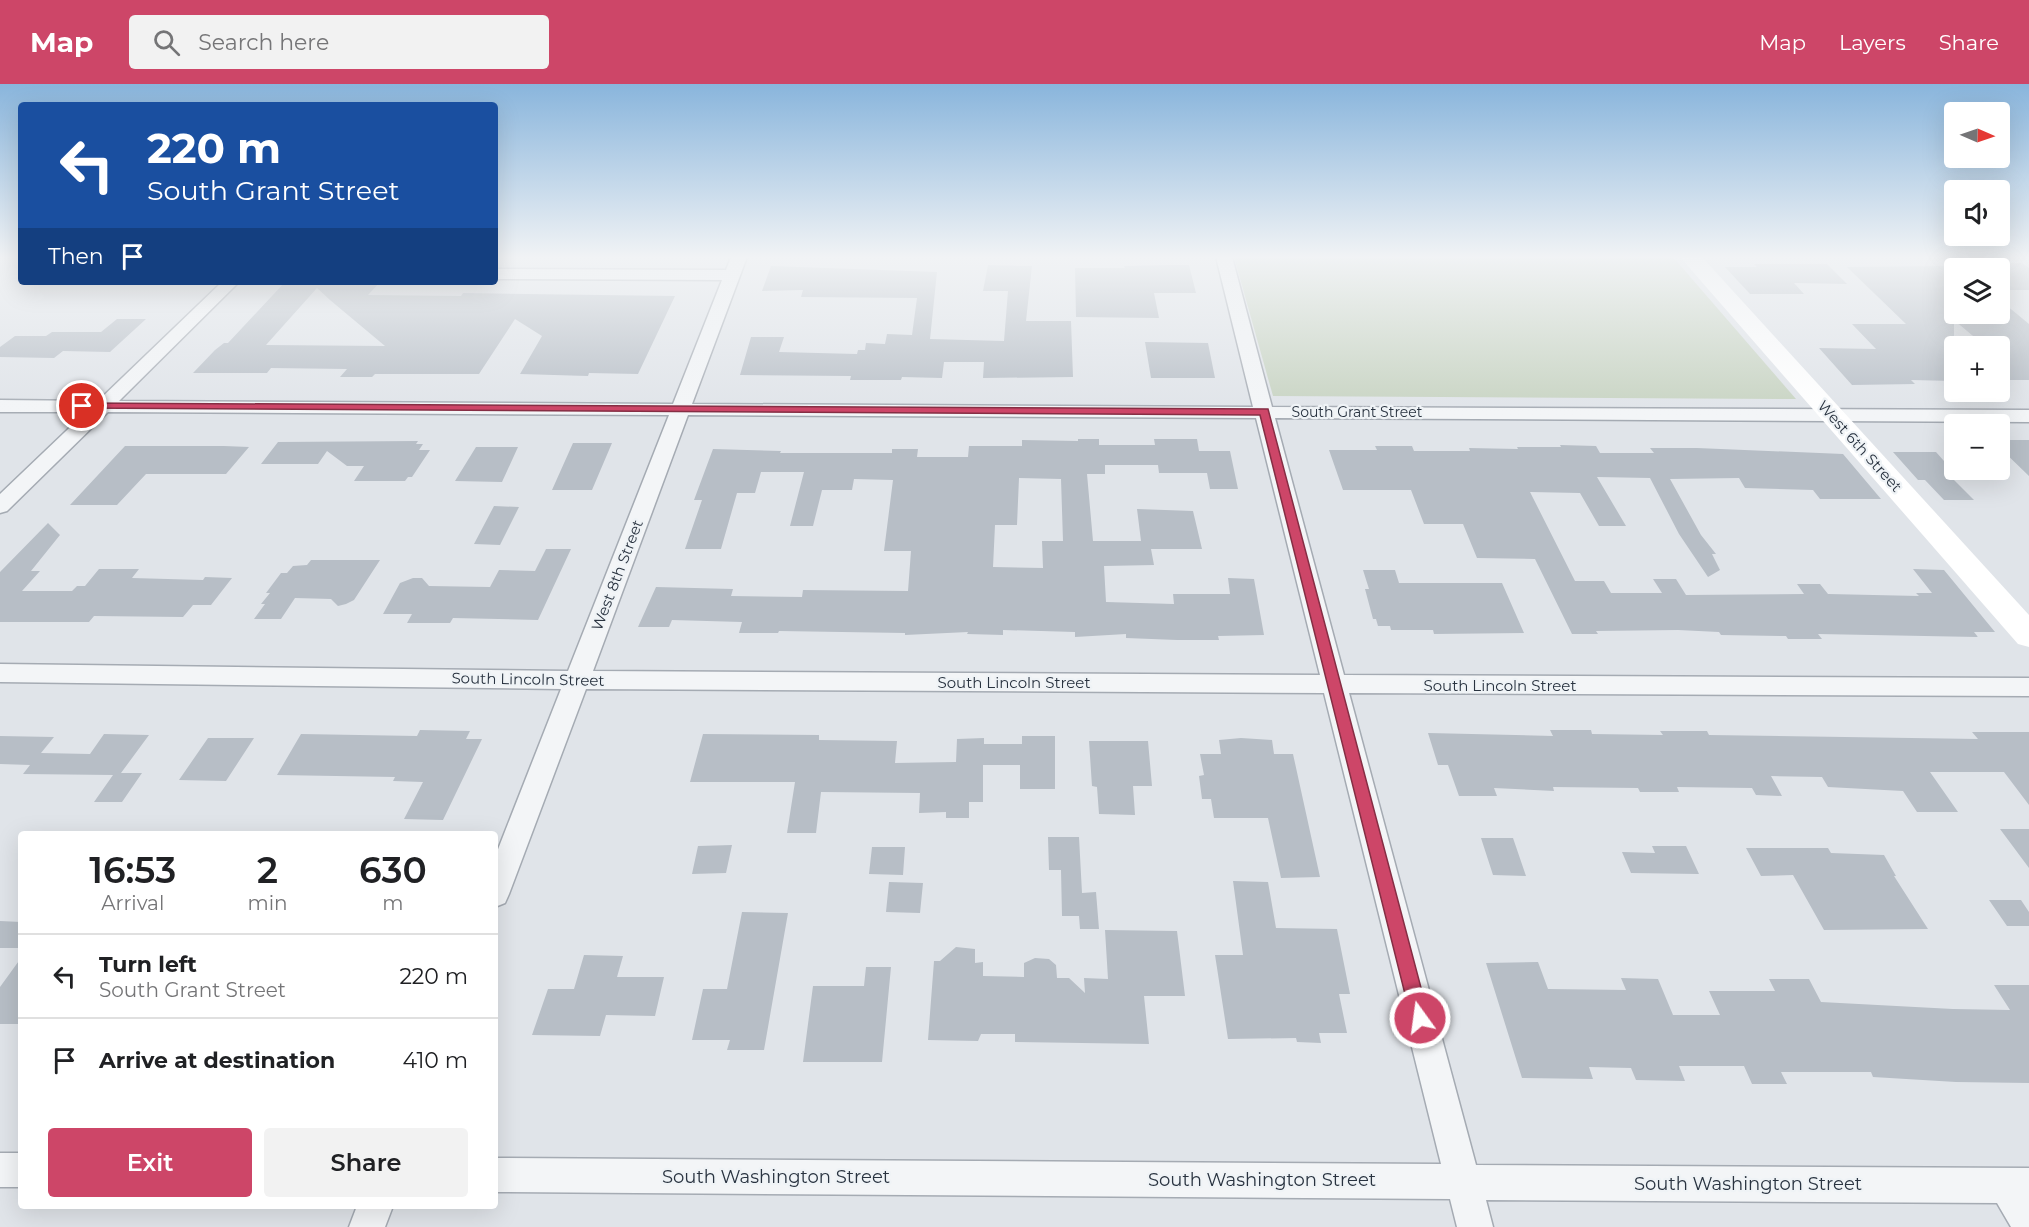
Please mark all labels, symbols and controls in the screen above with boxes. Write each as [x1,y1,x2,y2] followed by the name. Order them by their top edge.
[129,15,549,69] search box
[30,25,93,59] text: Map
[150,26,183,59] icon: search
[198,29,329,56] text: Search here
[1759,30,1806,55] text: Map
[1839,30,1906,55] text: Layers
[1939,30,1999,55] text: Share
[1944,102,2010,168] north arrow
[1944,102,2010,480] map controls
[147,122,281,174] text: 220 m
[48,126,126,204] icon: left
[147,174,399,207] text: South Grant Street
[1944,180,2010,246] button: sound
[116,240,149,273] icon: arrive
[48,243,104,270] text: Then
[1944,258,2010,324] button: layers
[1944,336,2010,402] button: +
[56,380,107,431] pin
[65,389,98,422] icon: arrive
[1814,396,1906,496] street label: West 6th Street
[1292,403,1423,421] street label: South Grant Street
[1944,414,2010,480] button: −
[587,517,647,633] street label: West 8th Street
[451,668,605,690] street label: South Lincoln Street
[937,673,1091,692] street label: South Lincoln Street
[1423,676,1577,695] street label: South Lincoln Street
[89,848,176,892] text: 16:53
[257,848,278,892] text: 2
[359,848,427,892] text: 630
[101,891,164,915] text: Arrival
[247,891,288,915] text: min
[382,891,403,915] text: m
[99,951,197,978] text: Turn left
[48,960,81,993] icon: left
[399,963,468,990] text: 220 m
[99,978,286,1002] text: South Grant Street
[1388,986,1452,1050] position arrow
[48,1044,81,1077] icon: arrive
[99,1047,335,1074] text: Arrive at destination
[402,1047,468,1074] text: 410 m
[48,1128,252,1197] button: Exit
[264,1128,468,1197] button: Share
[662,1166,890,1188] street label: South Washington Street
[1148,1169,1376,1191] street label: South Washington Street
[1634,1173,1862,1195] street label: South Washington Street

